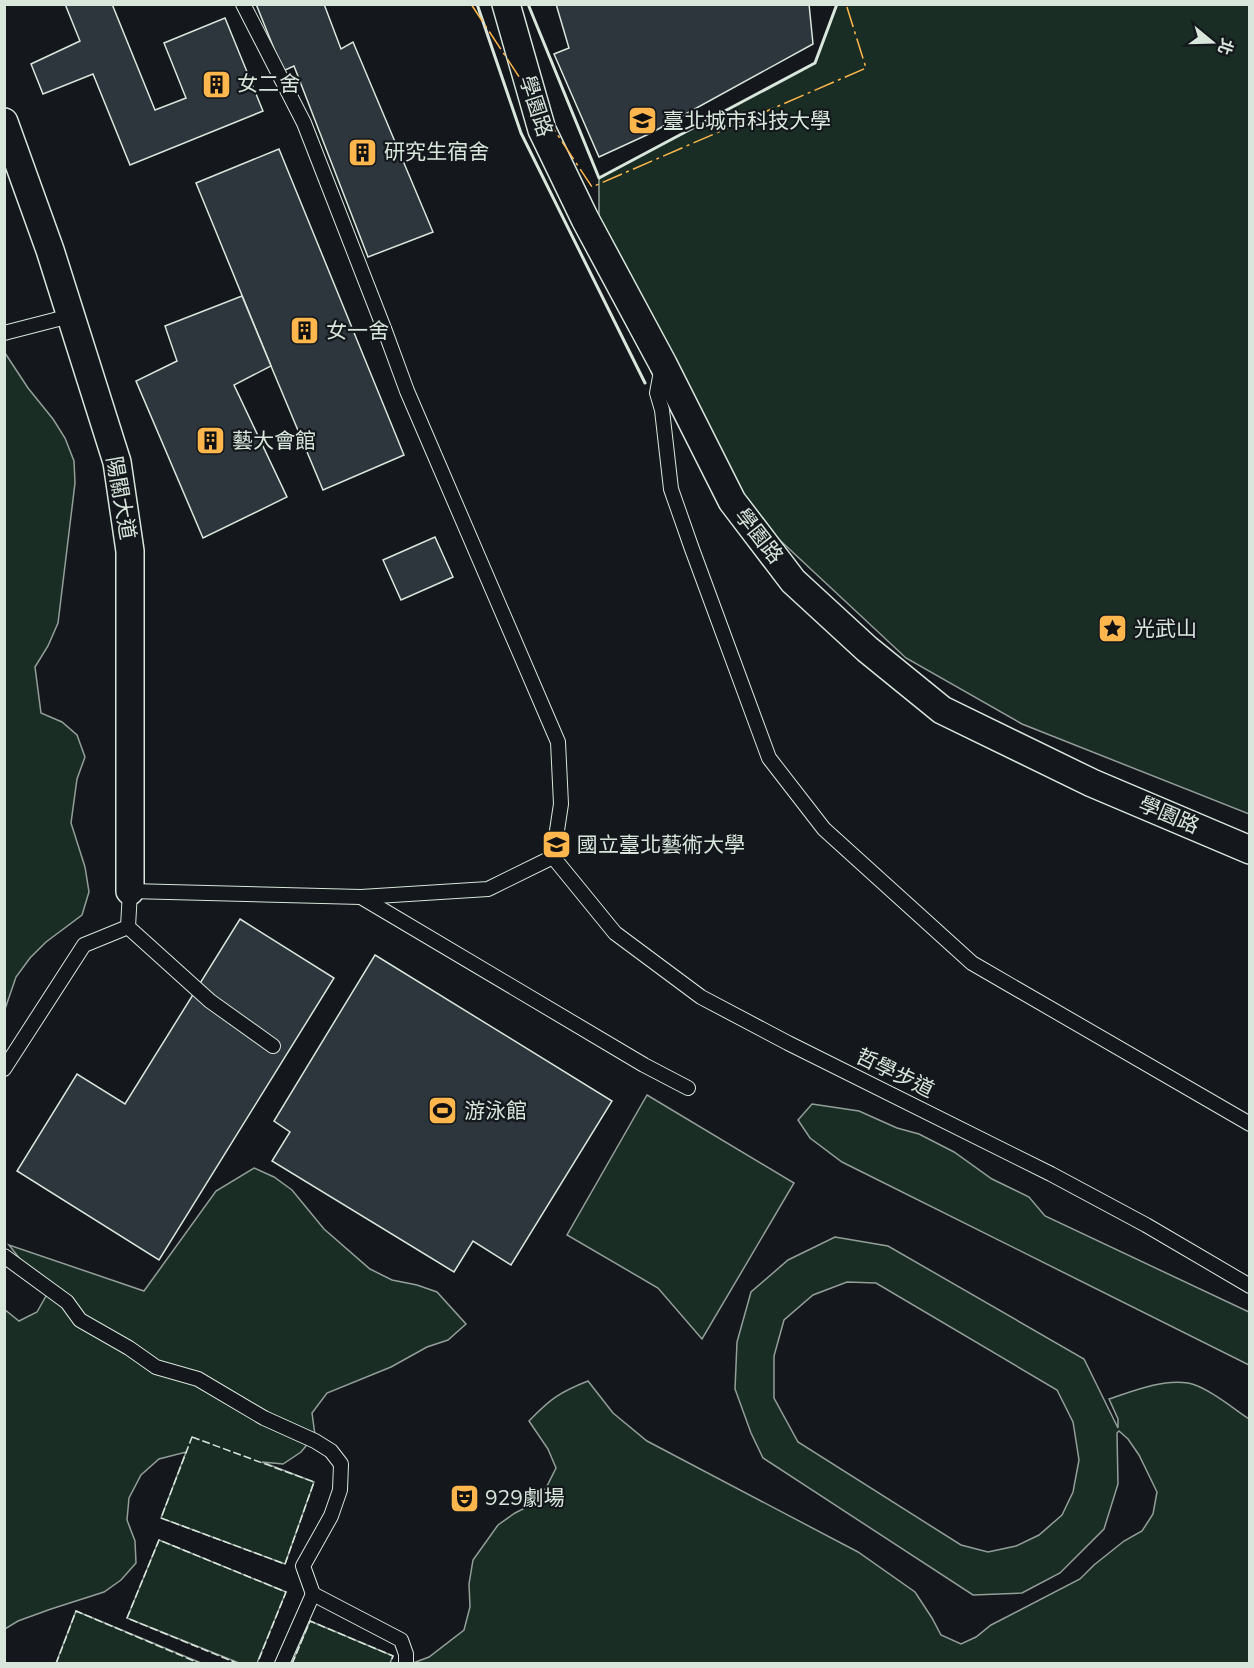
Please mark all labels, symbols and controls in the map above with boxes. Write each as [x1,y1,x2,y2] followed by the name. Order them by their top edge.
[1182,12,1242,72] north arrow
[1214,36,1238,58] text: 北
[200,68,232,100] building icon: 女二舍
[237,70,300,96] place label: 女二舍
[515,72,559,140] street label: 學園路
[626,105,658,137] school or university icon: 臺北城市科技大學
[663,107,831,133] place label: 臺北城市科技大學
[347,136,379,168] building icon: 研究生宿舍
[384,138,489,164] place label: 研究生宿舍
[289,315,321,347] building icon: 女一舍
[326,317,389,343] place label: 女一舍
[195,425,227,457] building icon: 藝大會館
[232,427,316,453] place label: 藝大會館
[102,454,142,541] street label: 陽關大道
[730,503,789,568] street label: 學園路
[1097,613,1129,645] place icon: 光武山
[1134,615,1197,641] place label: 光武山
[1135,790,1203,838] street label: 學園路
[540,829,572,861] school or university icon: 國立臺北藝術大學
[577,831,745,857] place label: 國立臺北藝術大學
[852,1042,939,1102] street label: 哲學步道
[427,1095,459,1127] sports icon: 游泳館
[464,1097,527,1123] place label: 游泳館
[448,1482,480,1514] theatre icon: 929劇場
[485,1484,565,1510] place label: 929劇場

